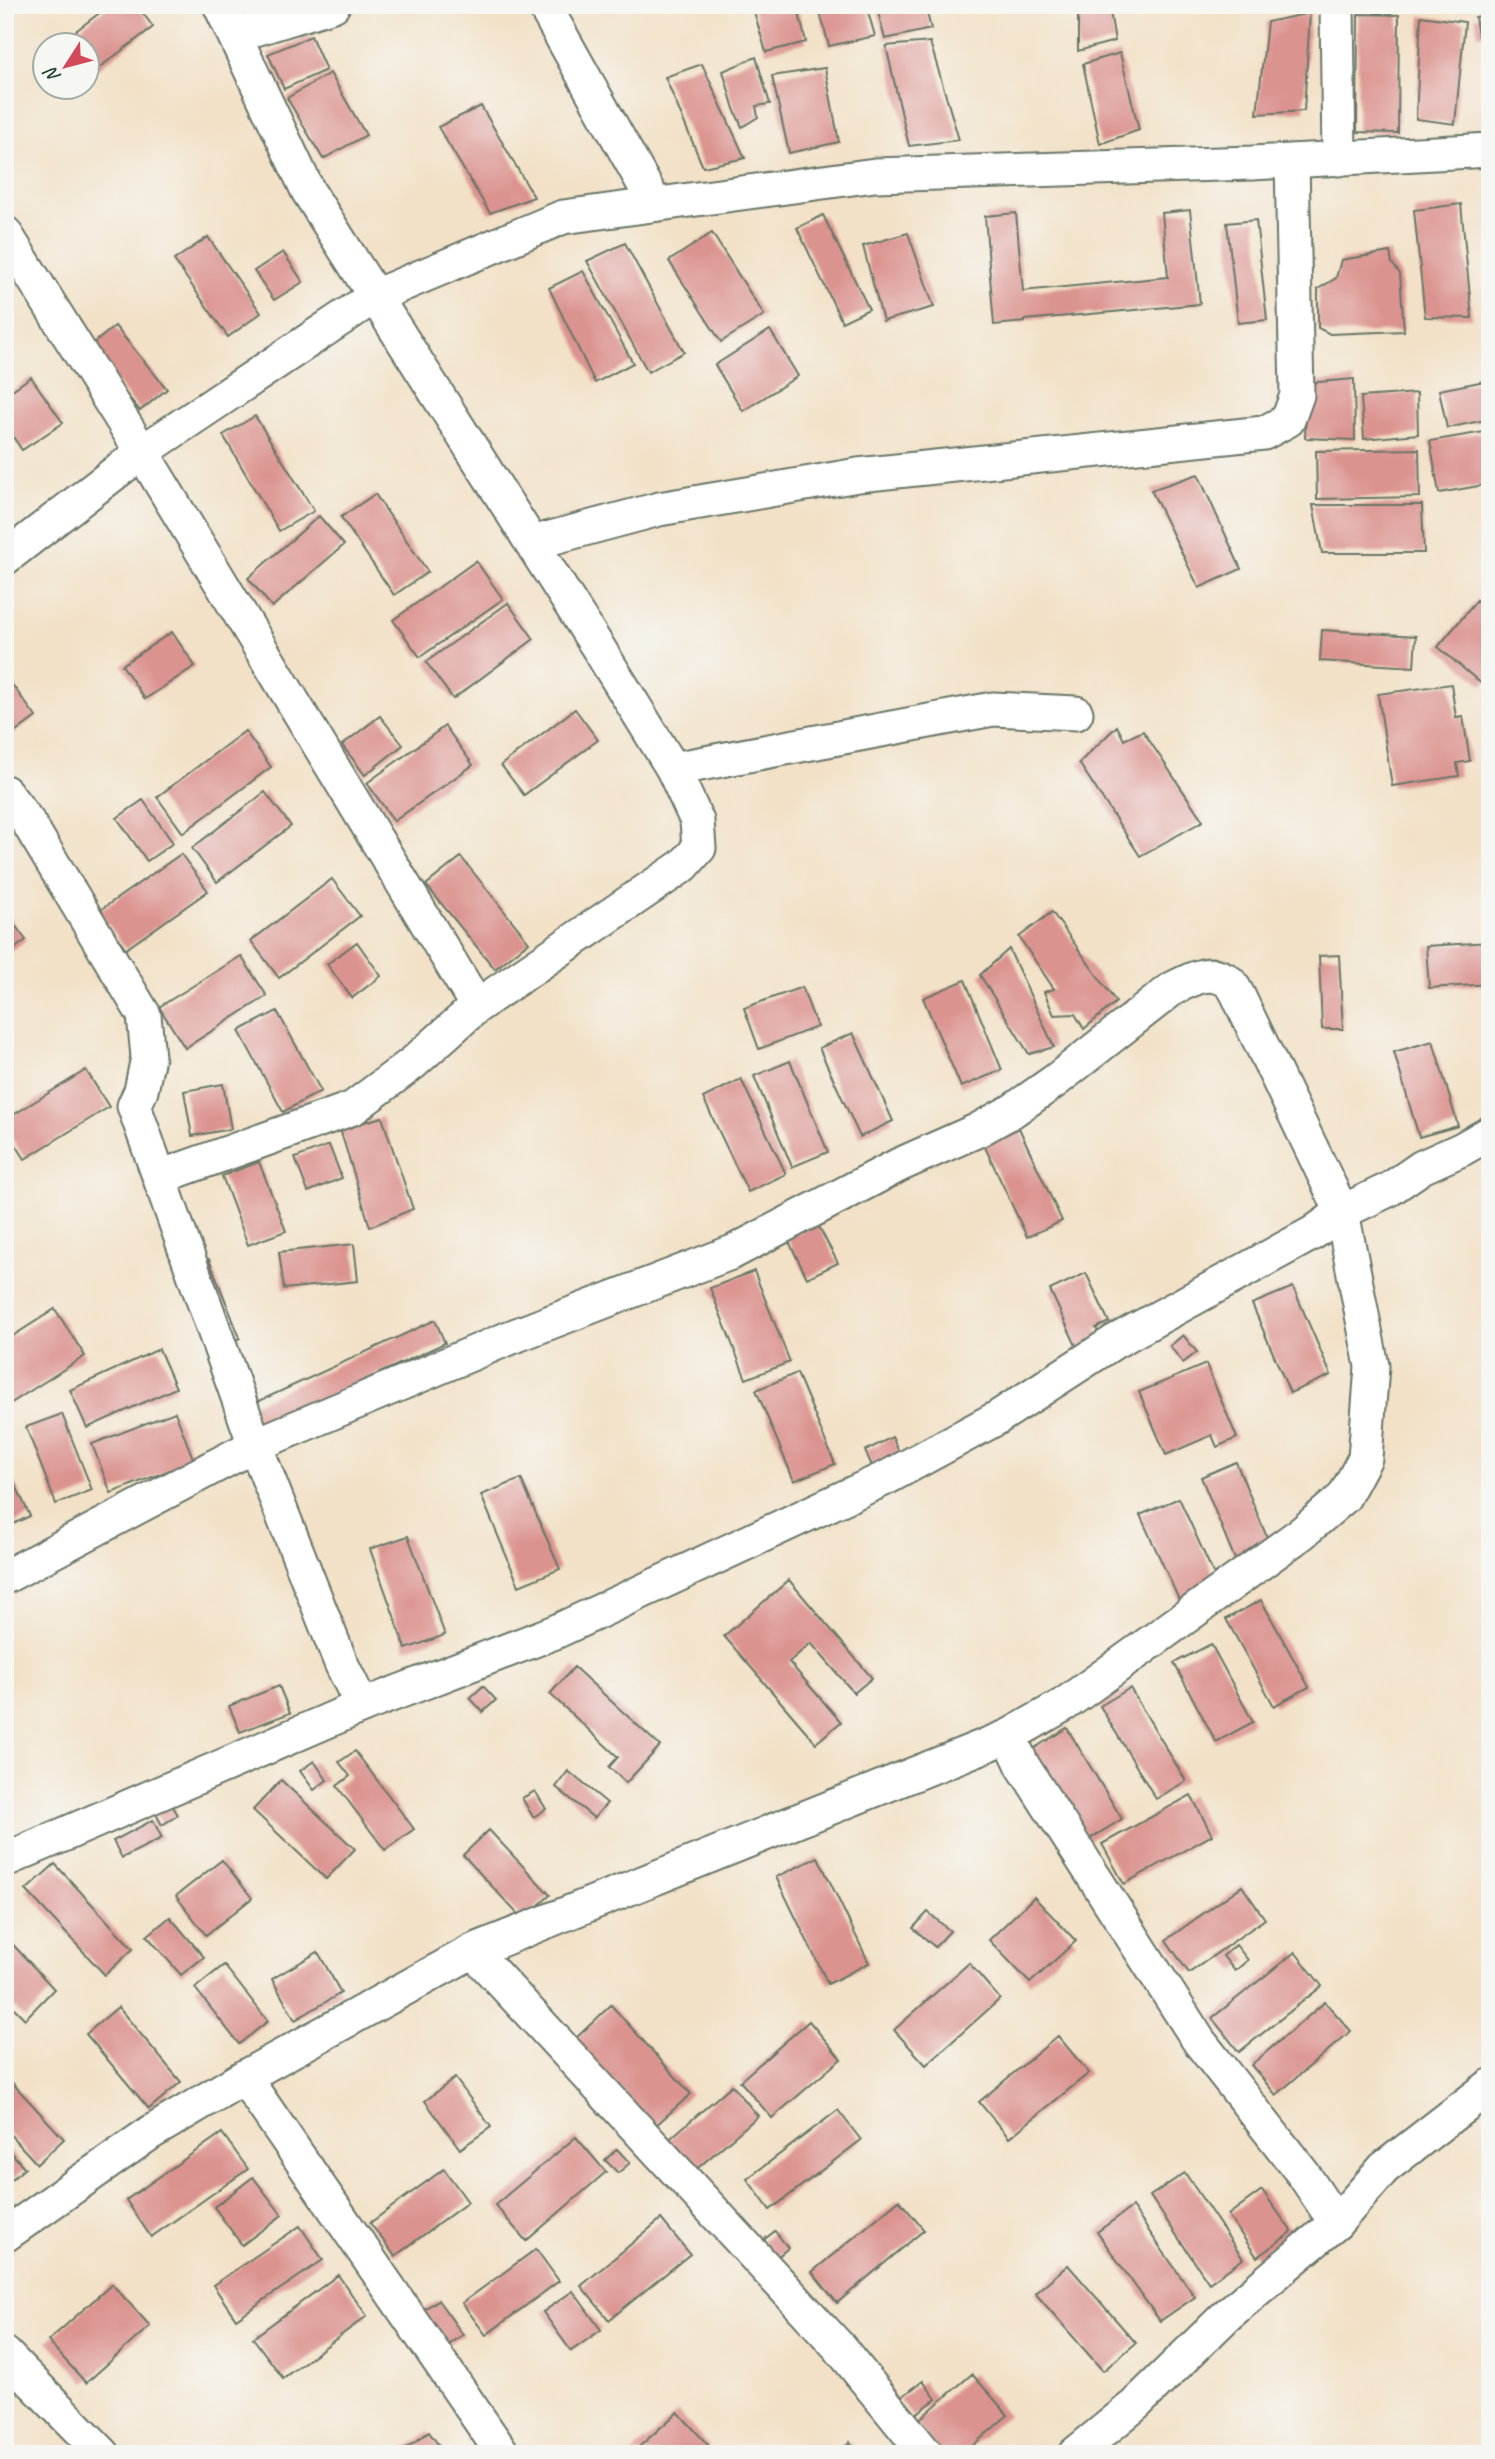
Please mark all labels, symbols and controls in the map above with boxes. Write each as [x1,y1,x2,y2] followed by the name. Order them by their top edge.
[32,32,102,102] north arrow
[38,61,66,87] text: N

